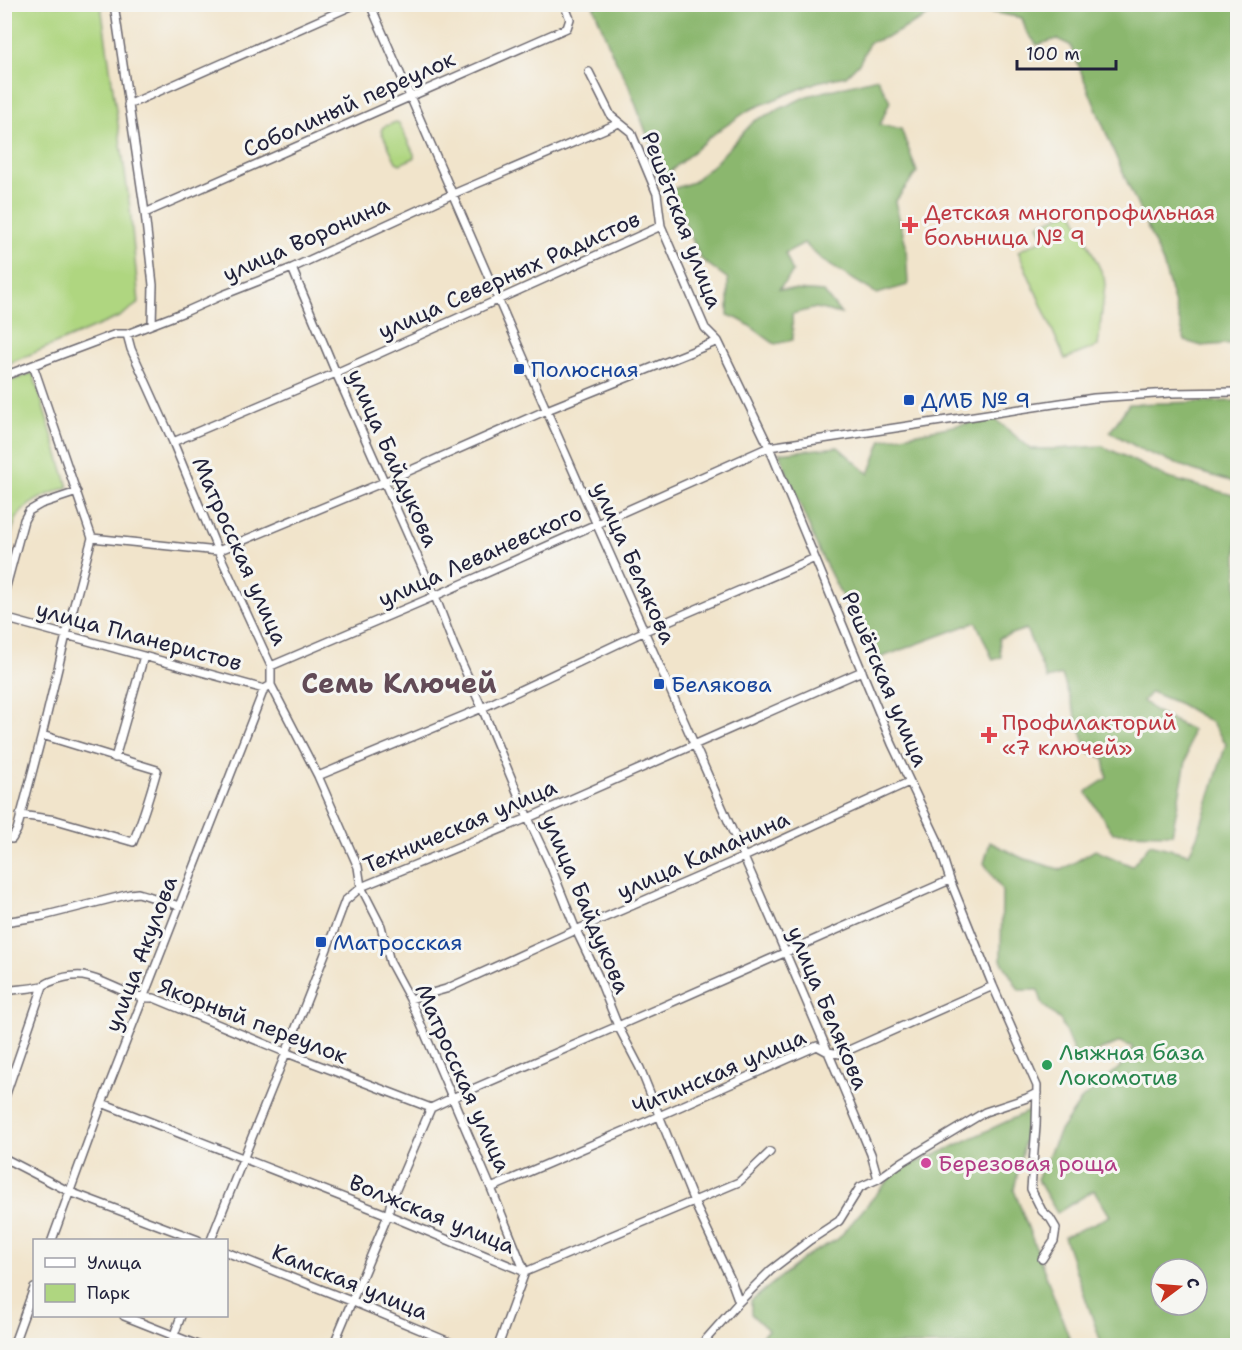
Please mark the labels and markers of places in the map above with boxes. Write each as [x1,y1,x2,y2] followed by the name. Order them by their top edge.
[924,198,1215,252] place label: Детская многопрофильная больница № 9
[901,216,919,234] marker: Детская многопрофильная больница № 9
[531,355,639,384] place label: Полюсная
[512,362,526,376] marker: Полюсная
[921,386,1030,415] place label: ДМБ № 9
[902,393,916,407] marker: ДМБ № 9
[671,670,772,699] place label: Белякова
[652,677,666,691] marker: Белякова
[1002,708,1176,762] place label: Профилакторий «7 ключей»
[980,726,998,744] marker: Профилакторий «7 ключей»
[333,928,463,957] place label: Матросская
[314,935,328,949] marker: Матросская
[1059,1038,1204,1092] place label: Лыжная база Локомотив
[1040,1058,1054,1072] marker: Лыжная база Локомотив
[938,1149,1118,1178] place label: Березовая роща
[919,1156,933,1170] marker: Березовая роща

